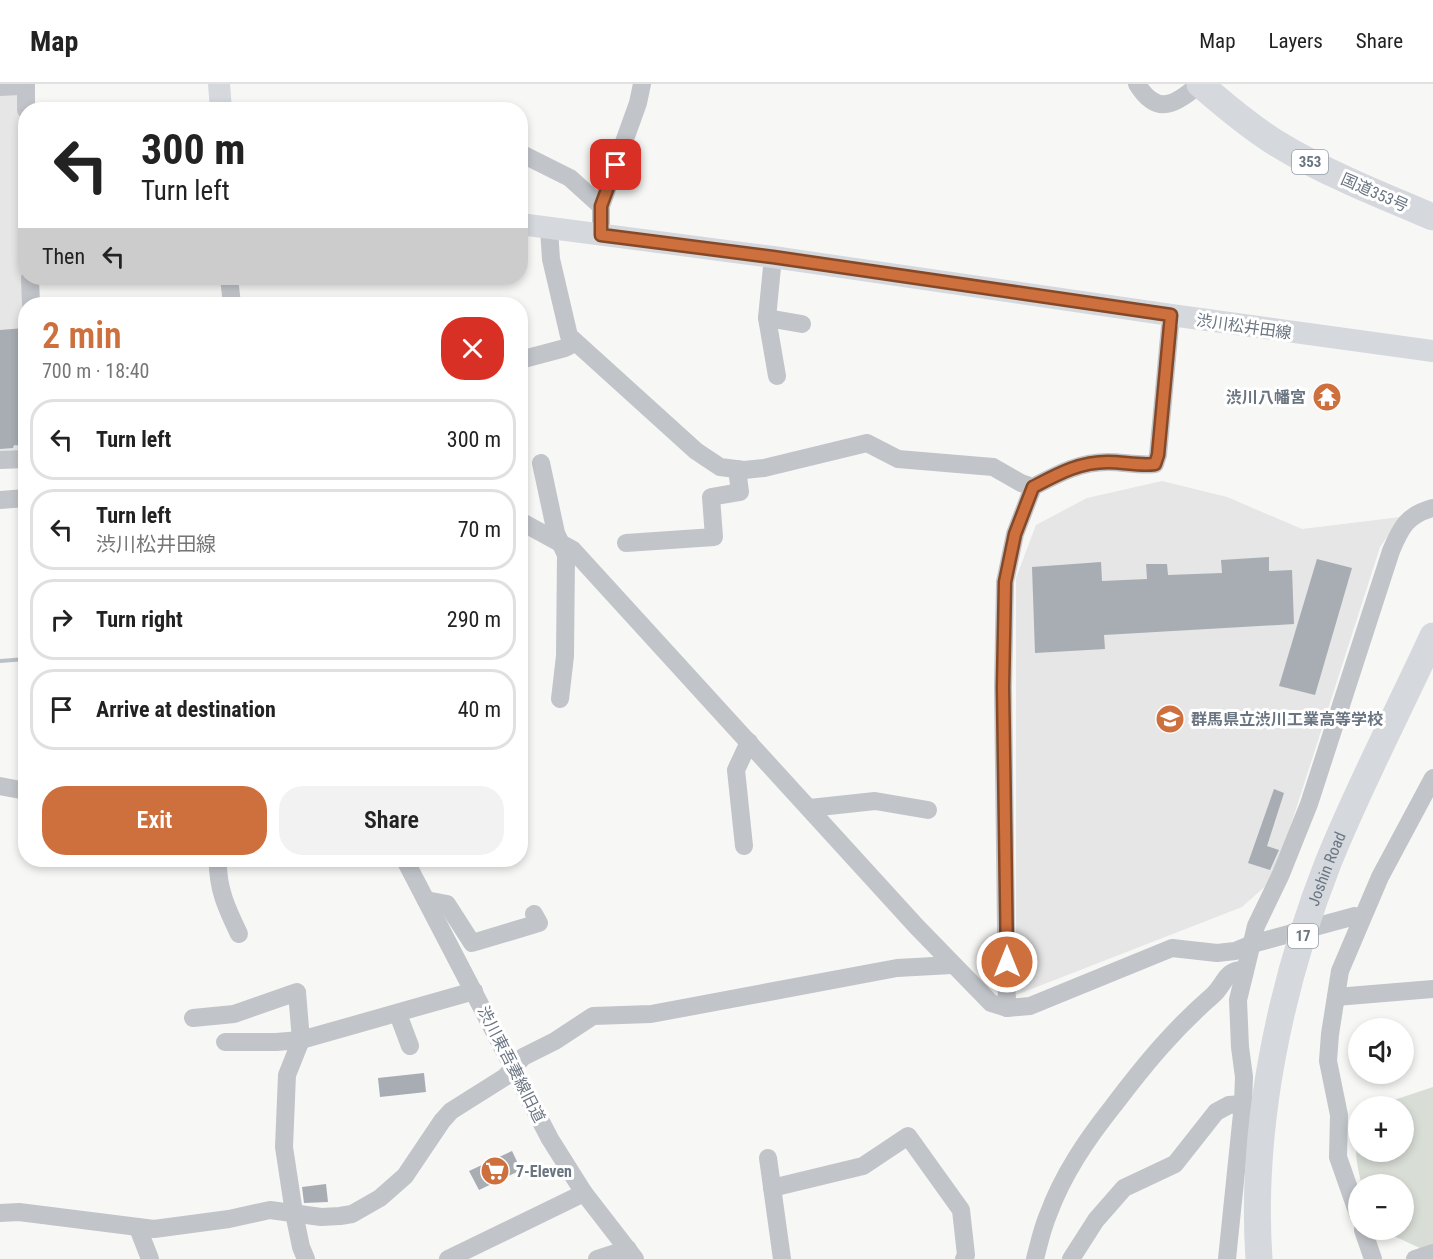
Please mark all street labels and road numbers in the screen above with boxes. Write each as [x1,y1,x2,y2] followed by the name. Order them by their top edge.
[1292,150,1328,174] road number: 353
[1338,169,1411,216] street label: 国道353号
[1195,310,1293,343] street label: 渋川松井田線
[1304,829,1350,909] street label: Joshin Road
[1288,924,1318,948] road number: 17
[474,1003,549,1126] street label: 渋川東吾妻線旧道

